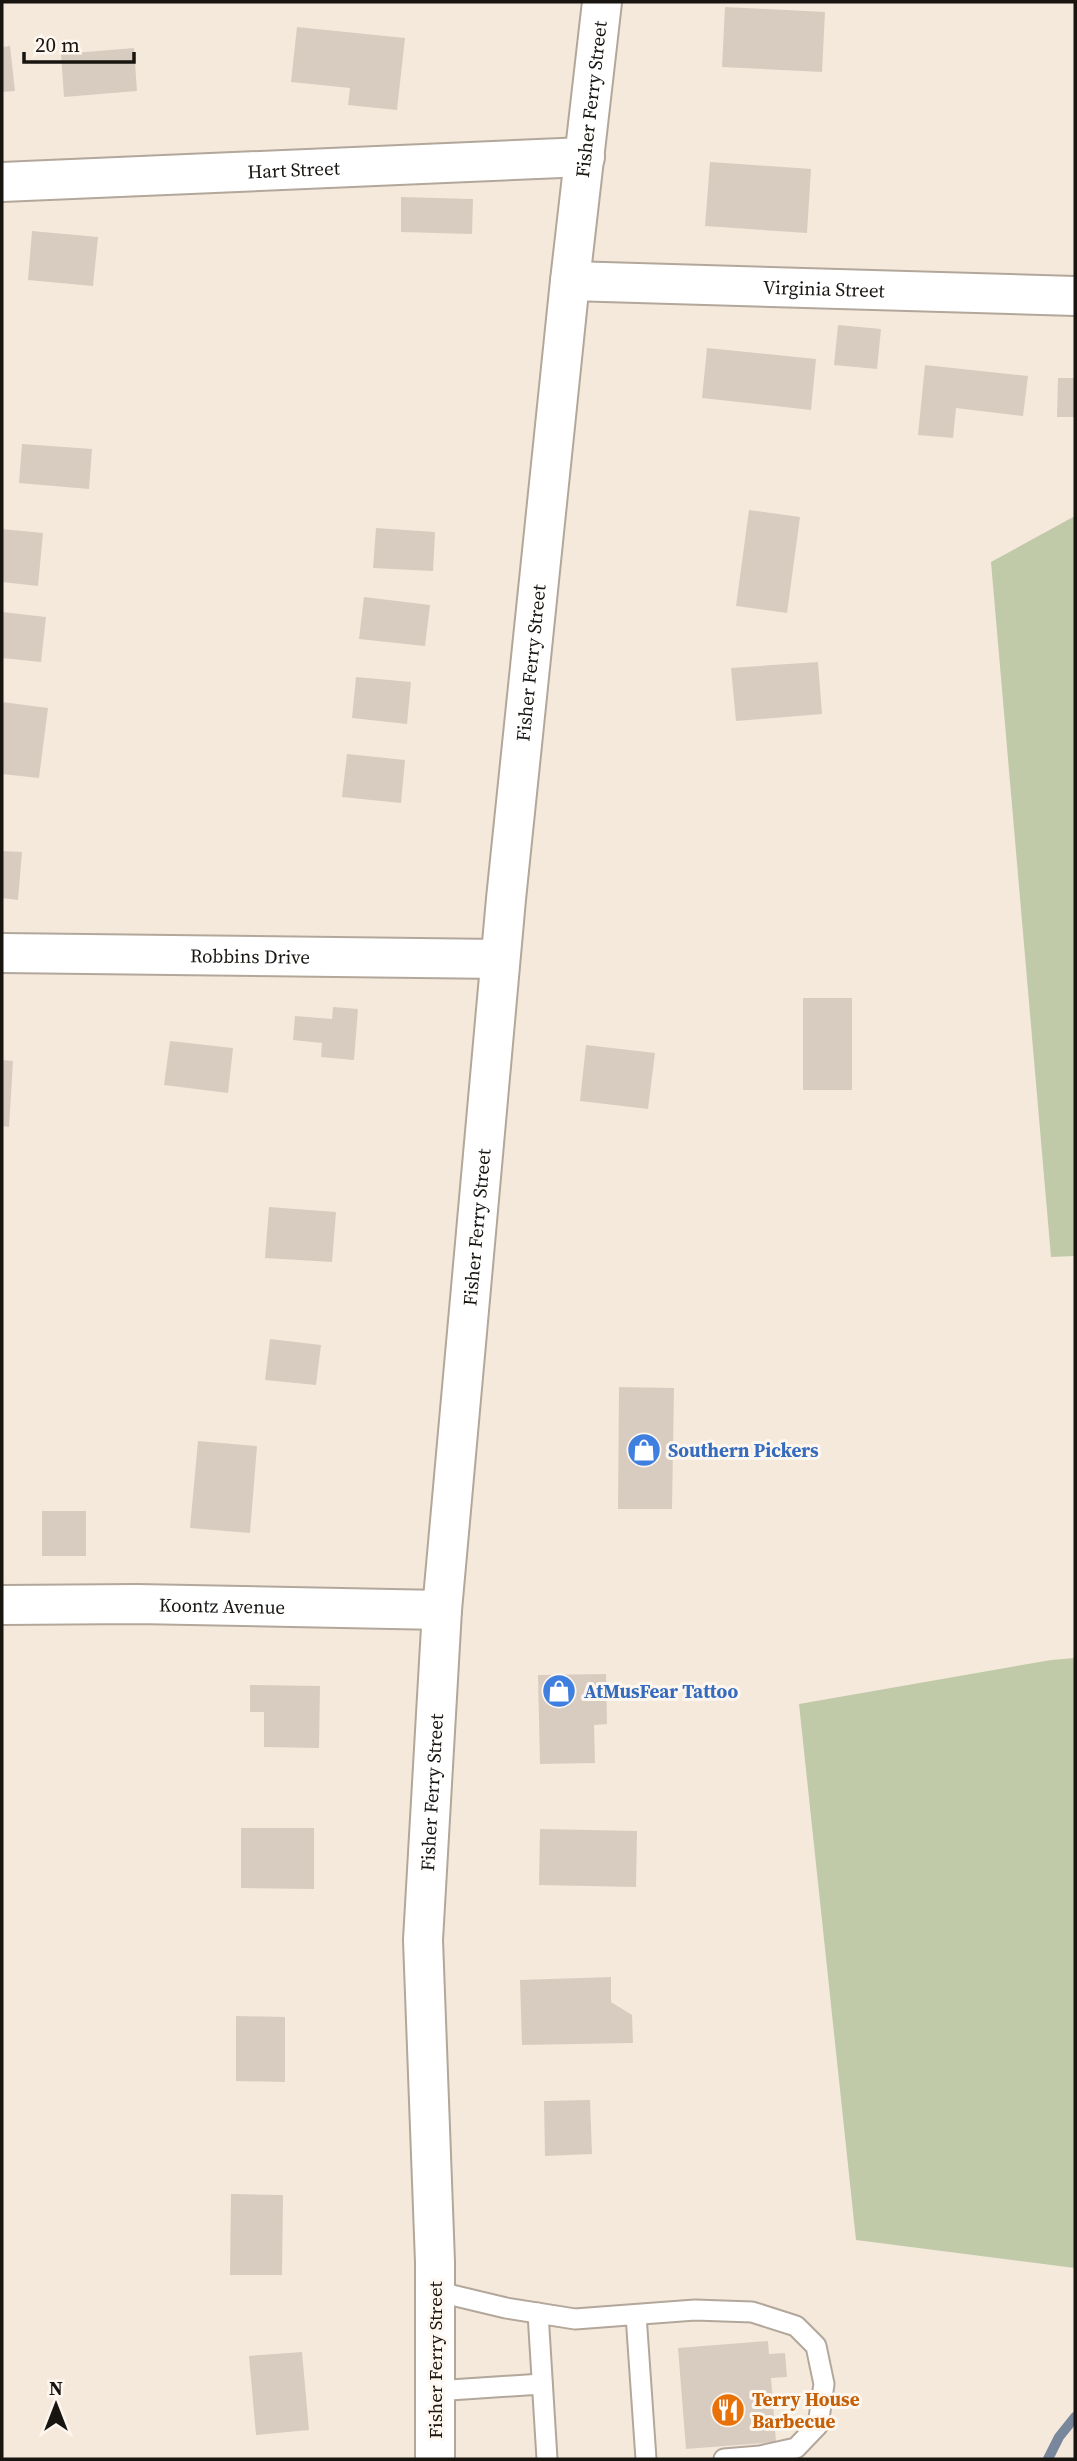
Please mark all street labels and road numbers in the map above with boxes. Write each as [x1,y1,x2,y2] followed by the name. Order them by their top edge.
[569,19,613,179] street label: Fisher Ferry Street
[247,154,341,184] street label: Hart Street
[763,274,886,303] street label: Virginia Street
[509,582,552,743] street label: Fisher Ferry Street
[190,942,310,970] street label: Robbins Drive
[456,1147,497,1307] street label: Fisher Ferry Street
[159,1591,285,1620] street label: Koontz Avenue
[414,1712,449,1872] street label: Fisher Ferry Street
[422,2280,448,2439] street label: Fisher Ferry Street

